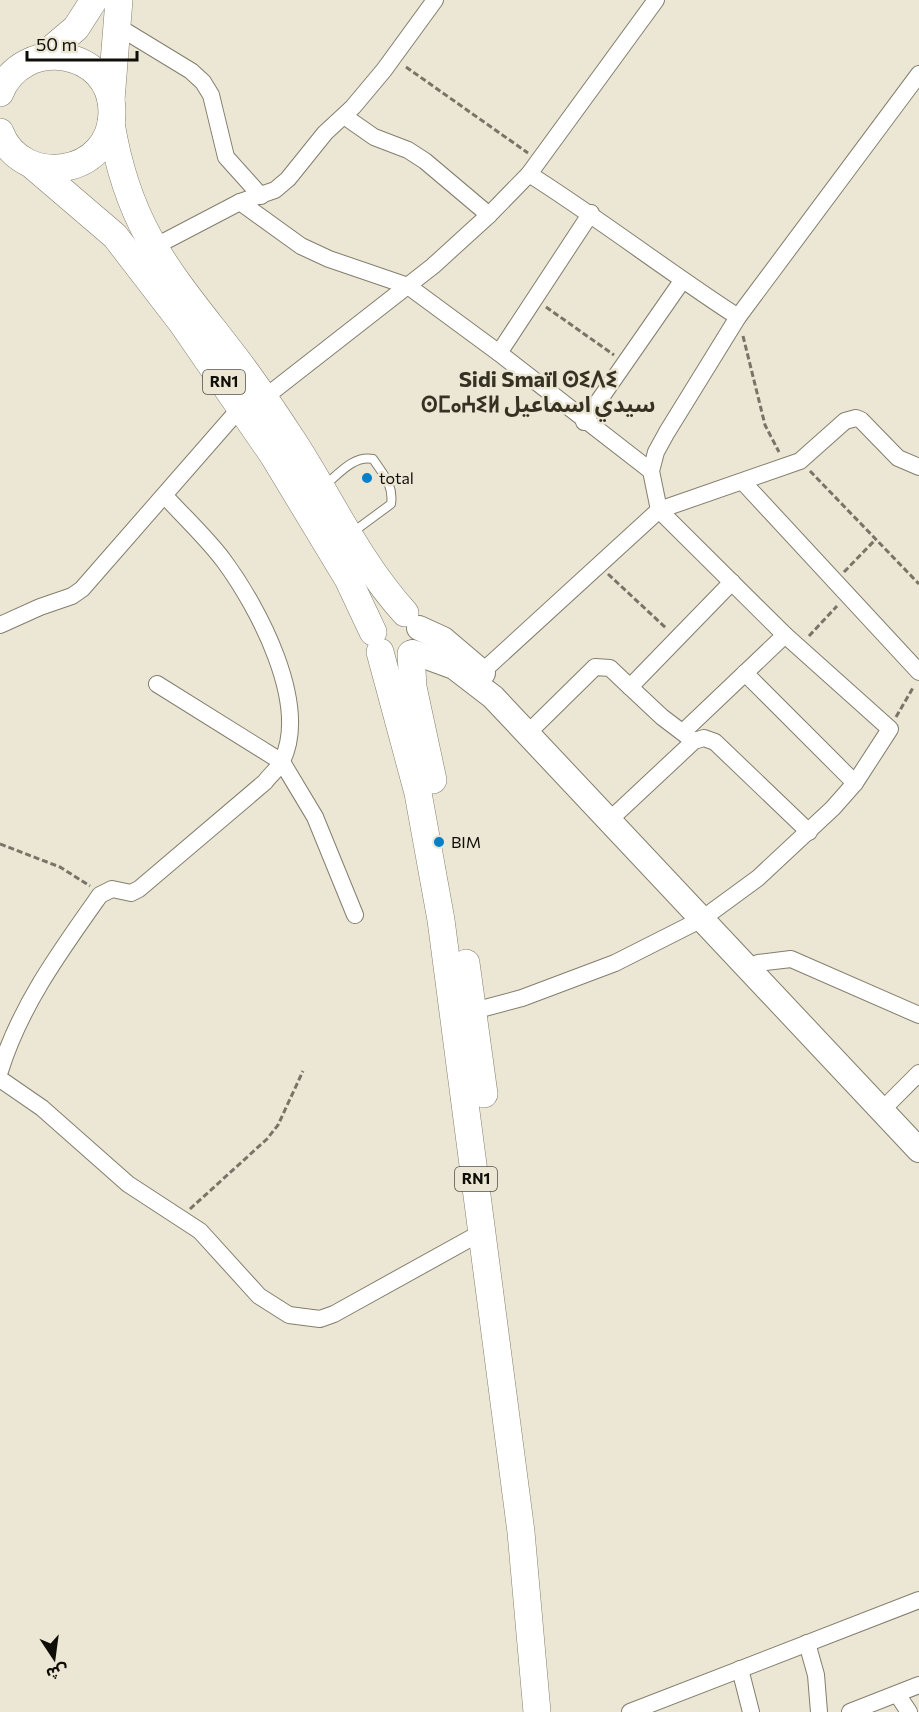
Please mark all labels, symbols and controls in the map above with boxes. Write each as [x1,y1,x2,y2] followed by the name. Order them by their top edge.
[27,24,136,62] scale bar
[36,33,77,55] text: 50 m
[421,365,655,422] district label: Sidi Smaïl ⵙⵉⴷⵉ ⵙⵎⴰⵄⵉⵍ سيدي اسماعيل
[203,370,245,394] road number: RN1
[379,468,414,487] place label: total
[360,471,374,485] marker: total
[451,832,481,851] place label: BIM
[432,835,446,849] marker: BIM
[455,1167,497,1191] road number: RN1
[24,1628,84,1688] north arrow
[44,1660,70,1685] text: ش

